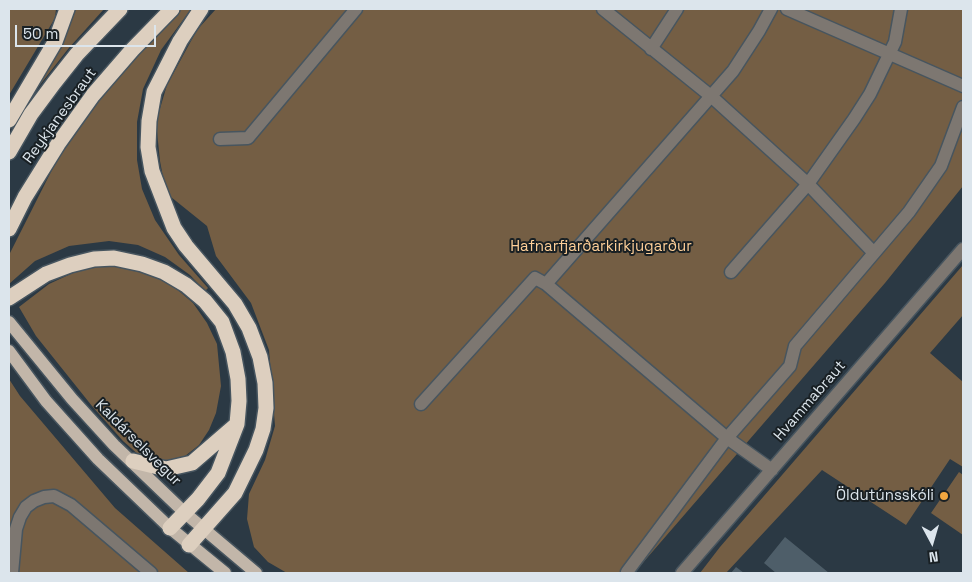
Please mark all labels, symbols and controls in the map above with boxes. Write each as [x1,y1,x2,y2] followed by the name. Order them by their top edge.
[18,15,159,47] scale bar
[23,24,58,43] text: 50 m
[19,65,101,167] street label: Reykjanesbraut
[510,238,692,256] park label: Hafnarfjarðarkirkjugarður
[770,357,850,445] street label: Hvammabraut
[91,396,185,490] street label: Kaldárselsvegur
[836,487,934,505] place label: Öldutúnsskóli
[938,490,950,502] marker: Öldutúnsskóli
[907,517,957,567] north arrow
[928,547,939,566] text: N

